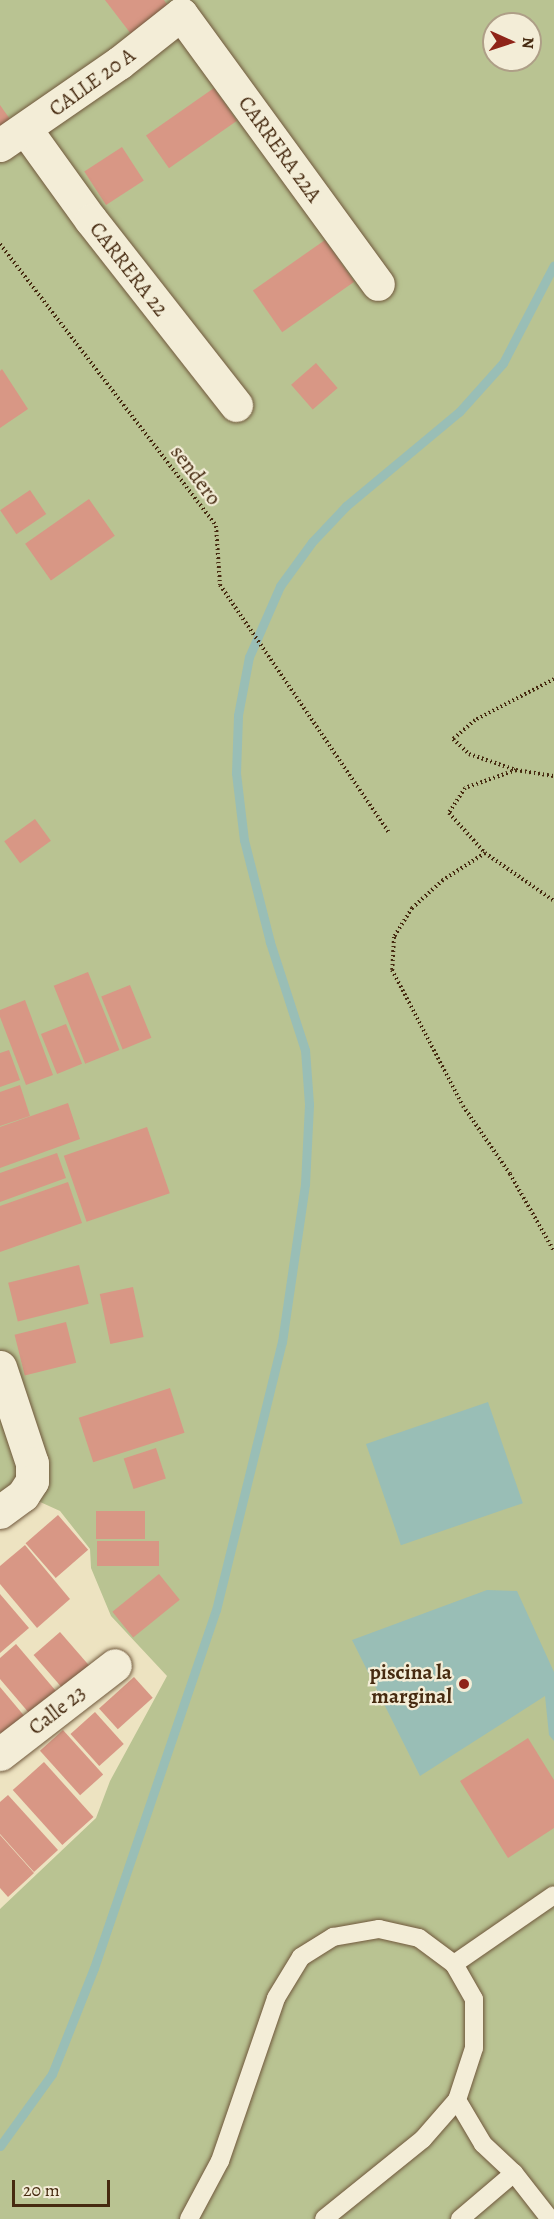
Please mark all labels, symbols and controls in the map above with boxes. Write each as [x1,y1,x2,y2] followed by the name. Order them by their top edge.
[482,12,542,72] north arrow
[517,36,539,49] text: N
[44,42,140,122] street label: CALLE 20 A
[233,91,327,207] street label: CARRERA 22A
[84,217,174,321] street label: CARRERA 22
[165,440,227,510] street label: sendero
[370,1659,452,1709] place label: piscina la marginal
[457,1677,471,1691] marker: piscina la marginal
[23,1680,91,1740] street label: Calle 23
[15,2168,112,2206] scale bar
[23,2178,60,2202] text: 20 m

